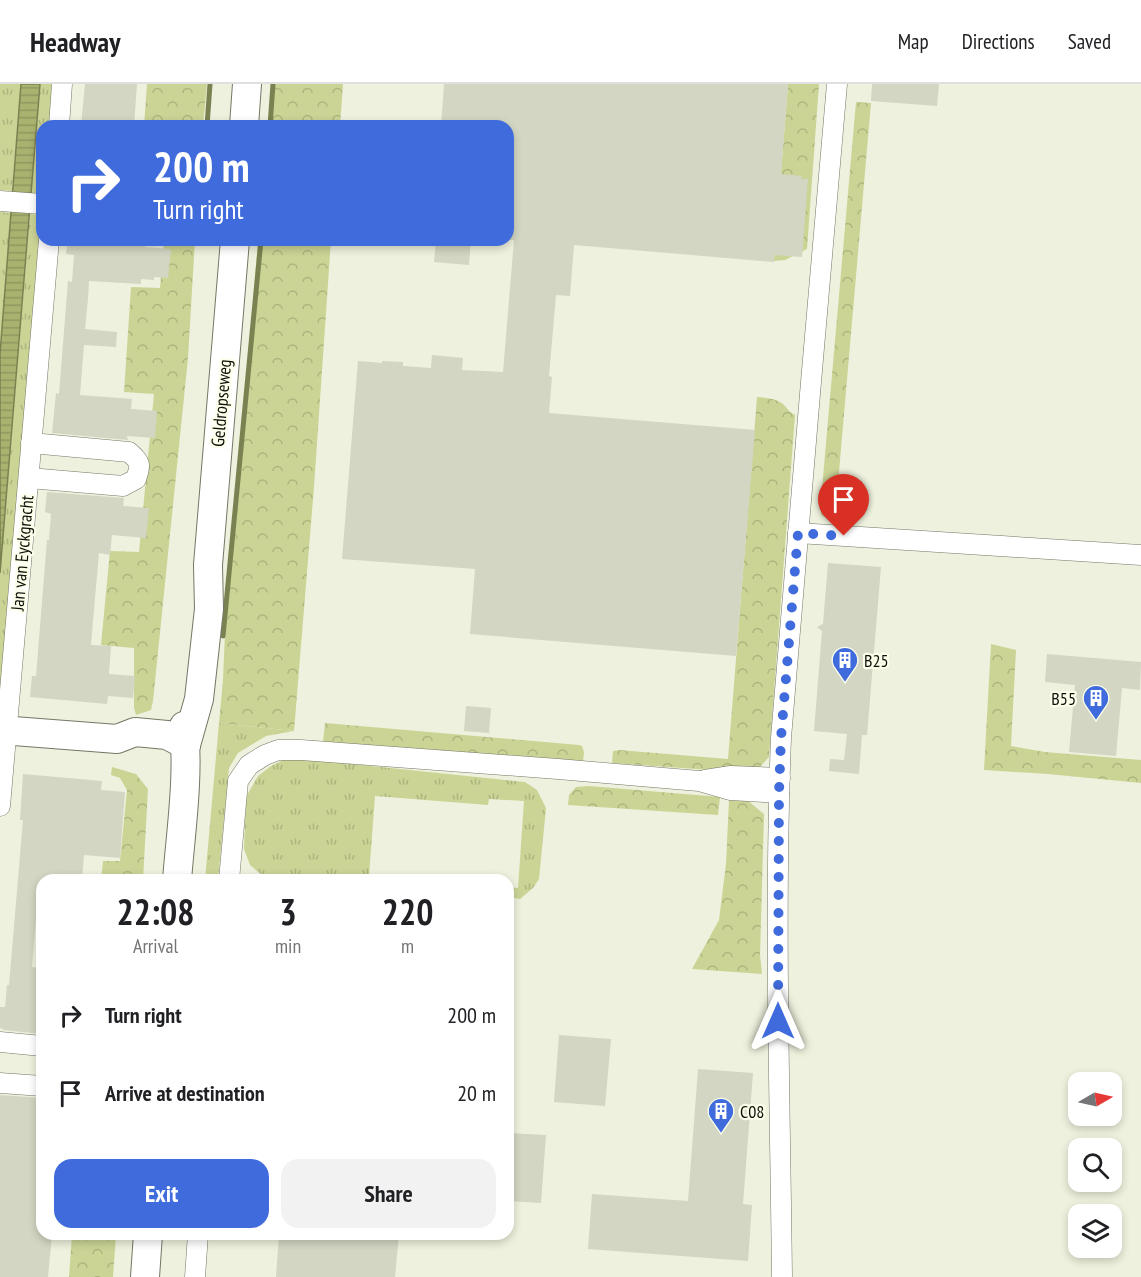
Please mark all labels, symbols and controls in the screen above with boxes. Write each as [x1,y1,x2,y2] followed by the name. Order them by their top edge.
[30,23,120,60] text: Headway
[898,28,929,55] text: Map
[962,28,1035,55] text: Directions
[1068,28,1111,55] text: Saved
[153,139,250,194] text: 200 m
[54,144,132,222] icon: right
[153,192,244,226] text: Turn right
[206,358,236,448] street label: Geldropseweg
[818,474,869,536] pin
[827,483,860,516] icon: arrive
[5,494,39,613] street label: Jan van Eyckgracht
[830,645,860,683] building icon: B25
[864,649,889,672] place label: B25
[1081,683,1111,721] building icon: B55
[1051,687,1076,710] place label: B55
[117,888,194,935] text: 22:08
[279,888,297,935] text: 3
[382,888,433,935] text: 220
[133,933,178,959] text: Arrival
[275,933,301,959] text: min
[401,933,414,959] text: m
[746,989,810,1053] position arrow
[54,999,87,1032] icon: right
[105,1001,182,1029] text: Turn right
[447,1001,496,1029] text: 200 m
[1068,1072,1122,1126] north arrow
[1068,1072,1122,1258] map controls
[54,1077,87,1110] icon: arrive
[105,1079,265,1107] text: Arrive at destination
[457,1079,496,1107] text: 20 m
[706,1096,736,1134] building icon: C08
[740,1100,764,1123] place label: C08
[1068,1138,1122,1192] button: search
[54,1159,269,1228] button: Exit
[281,1159,496,1228] button: Share
[1068,1204,1122,1258] button: layers

